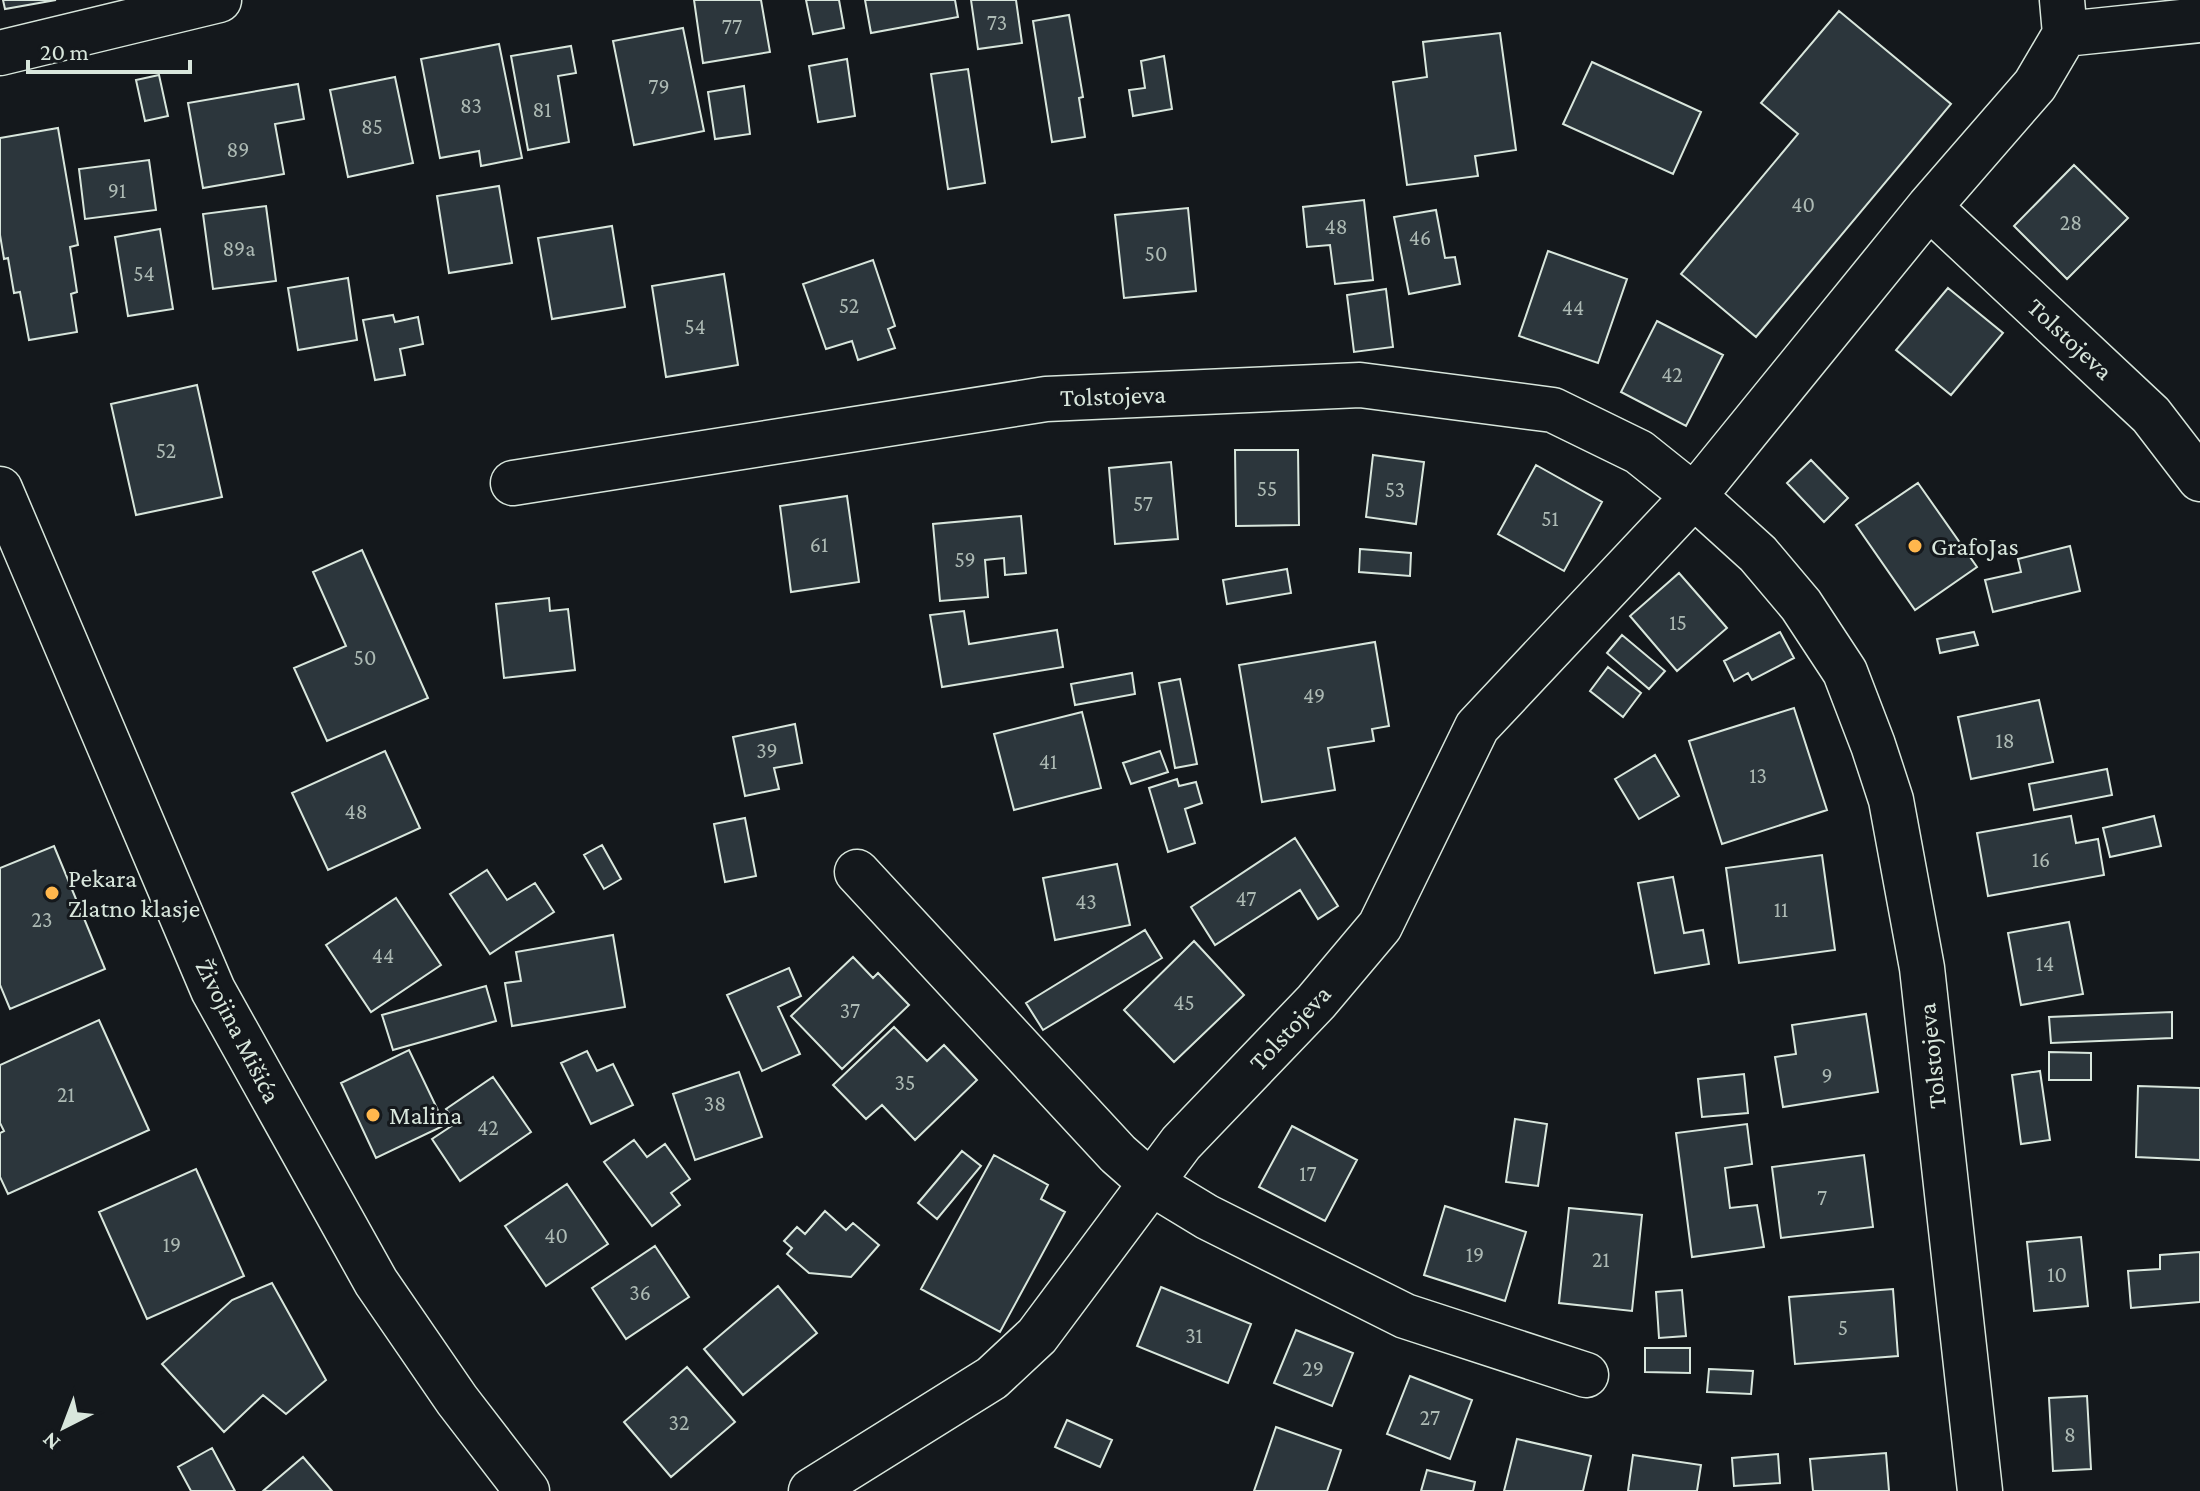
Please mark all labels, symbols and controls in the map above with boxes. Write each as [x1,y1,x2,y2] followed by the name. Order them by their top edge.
[987,10,1007,35] house number: 73
[722,14,742,39] house number: 77
[28,24,190,74] scale bar
[40,38,89,65] text: 20 m
[648,74,670,99] house number: 79
[460,93,482,118] house number: 83
[532,97,552,122] house number: 81
[361,114,383,139] house number: 85
[227,137,249,162] house number: 89
[108,178,126,203] house number: 91
[1791,192,1815,217] house number: 40
[2060,210,2082,235] house number: 28
[1324,214,1348,239] house number: 48
[1409,225,1431,250] house number: 46
[223,236,255,261] house number: 89a
[1145,241,1167,266] house number: 50
[133,261,155,286] house number: 54
[2021,292,2119,386] street label: Tolstojeva
[839,293,859,318] house number: 52
[1562,295,1584,320] house number: 44
[684,314,706,339] house number: 54
[1661,362,1683,387] house number: 42
[1060,380,1166,412] street label: Tolstojeva
[156,438,176,463] house number: 52
[1257,476,1277,501] house number: 55
[1385,477,1405,502] house number: 53
[1133,491,1153,516] house number: 57
[1541,506,1559,531] house number: 51
[810,532,828,557] house number: 61
[1931,532,2019,561] place label: GrafoJas
[1906,537,1924,555] marker: GrafoJas
[954,547,976,572] house number: 59
[1669,610,1687,635] house number: 15
[354,645,376,670] house number: 50
[1303,683,1325,708] house number: 49
[1995,728,2015,753] house number: 18
[756,738,778,763] house number: 39
[1039,749,1057,774] house number: 41
[1749,763,1767,788] house number: 13
[344,799,368,824] house number: 48
[2032,847,2050,872] house number: 16
[68,864,200,923] place label: Pekara Zlatno klasje
[43,884,61,902] marker: Pekara Zlatno klasje
[1236,886,1256,911] house number: 47
[1075,889,1097,914] house number: 43
[1774,897,1788,922] house number: 11
[32,907,52,932] house number: 23
[372,943,394,968] house number: 44
[2036,951,2054,976] house number: 14
[189,954,287,1108] street label: Živojina Mišića
[1243,979,1337,1077] street label: Tolstojeva
[1173,990,1195,1015] house number: 45
[840,998,860,1023] house number: 37
[1912,1002,1952,1110] street label: Tolstojeva
[1821,1063,1833,1088] house number: 9
[895,1070,915,1095] house number: 35
[57,1082,75,1107] house number: 21
[704,1091,726,1116] house number: 38
[389,1101,462,1130] place label: Malina
[364,1106,382,1124] marker: Malina
[477,1115,499,1140] house number: 42
[1299,1161,1317,1186] house number: 17
[1817,1185,1827,1210] house number: 7
[544,1223,568,1248] house number: 40
[163,1232,181,1257] house number: 19
[1466,1242,1484,1267] house number: 19
[1592,1247,1610,1272] house number: 21
[2047,1262,2067,1287] house number: 10
[629,1280,651,1305] house number: 36
[1838,1315,1848,1340] house number: 5
[1185,1323,1203,1348] house number: 31
[1302,1356,1324,1381] house number: 29
[24,1387,104,1467] north arrow
[1420,1405,1440,1430] house number: 27
[669,1410,689,1435] house number: 32
[2064,1422,2076,1447] house number: 8
[37,1427,65,1456] text: N

